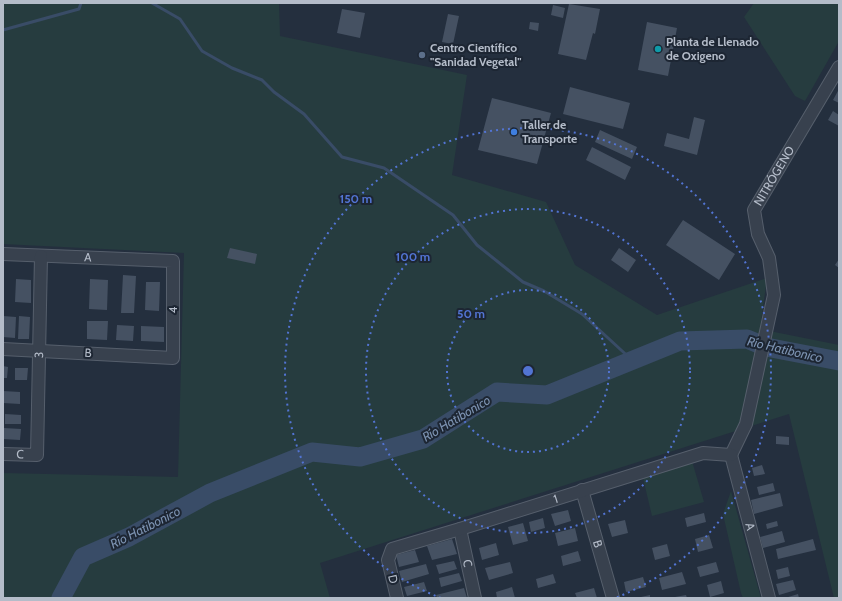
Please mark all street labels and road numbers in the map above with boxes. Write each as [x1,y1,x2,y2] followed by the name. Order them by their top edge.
[750,143,797,208] street label: NITRÓGENO
[84,249,93,265] street label: A
[165,306,180,313] street label: 4
[84,345,92,360] street label: B
[31,352,46,358] street label: 3
[16,446,24,462] street label: C
[552,491,560,506] street label: 1
[742,521,759,532] street label: A
[590,538,606,549] street label: B
[460,558,476,568] street label: C
[385,573,402,585] street label: D

